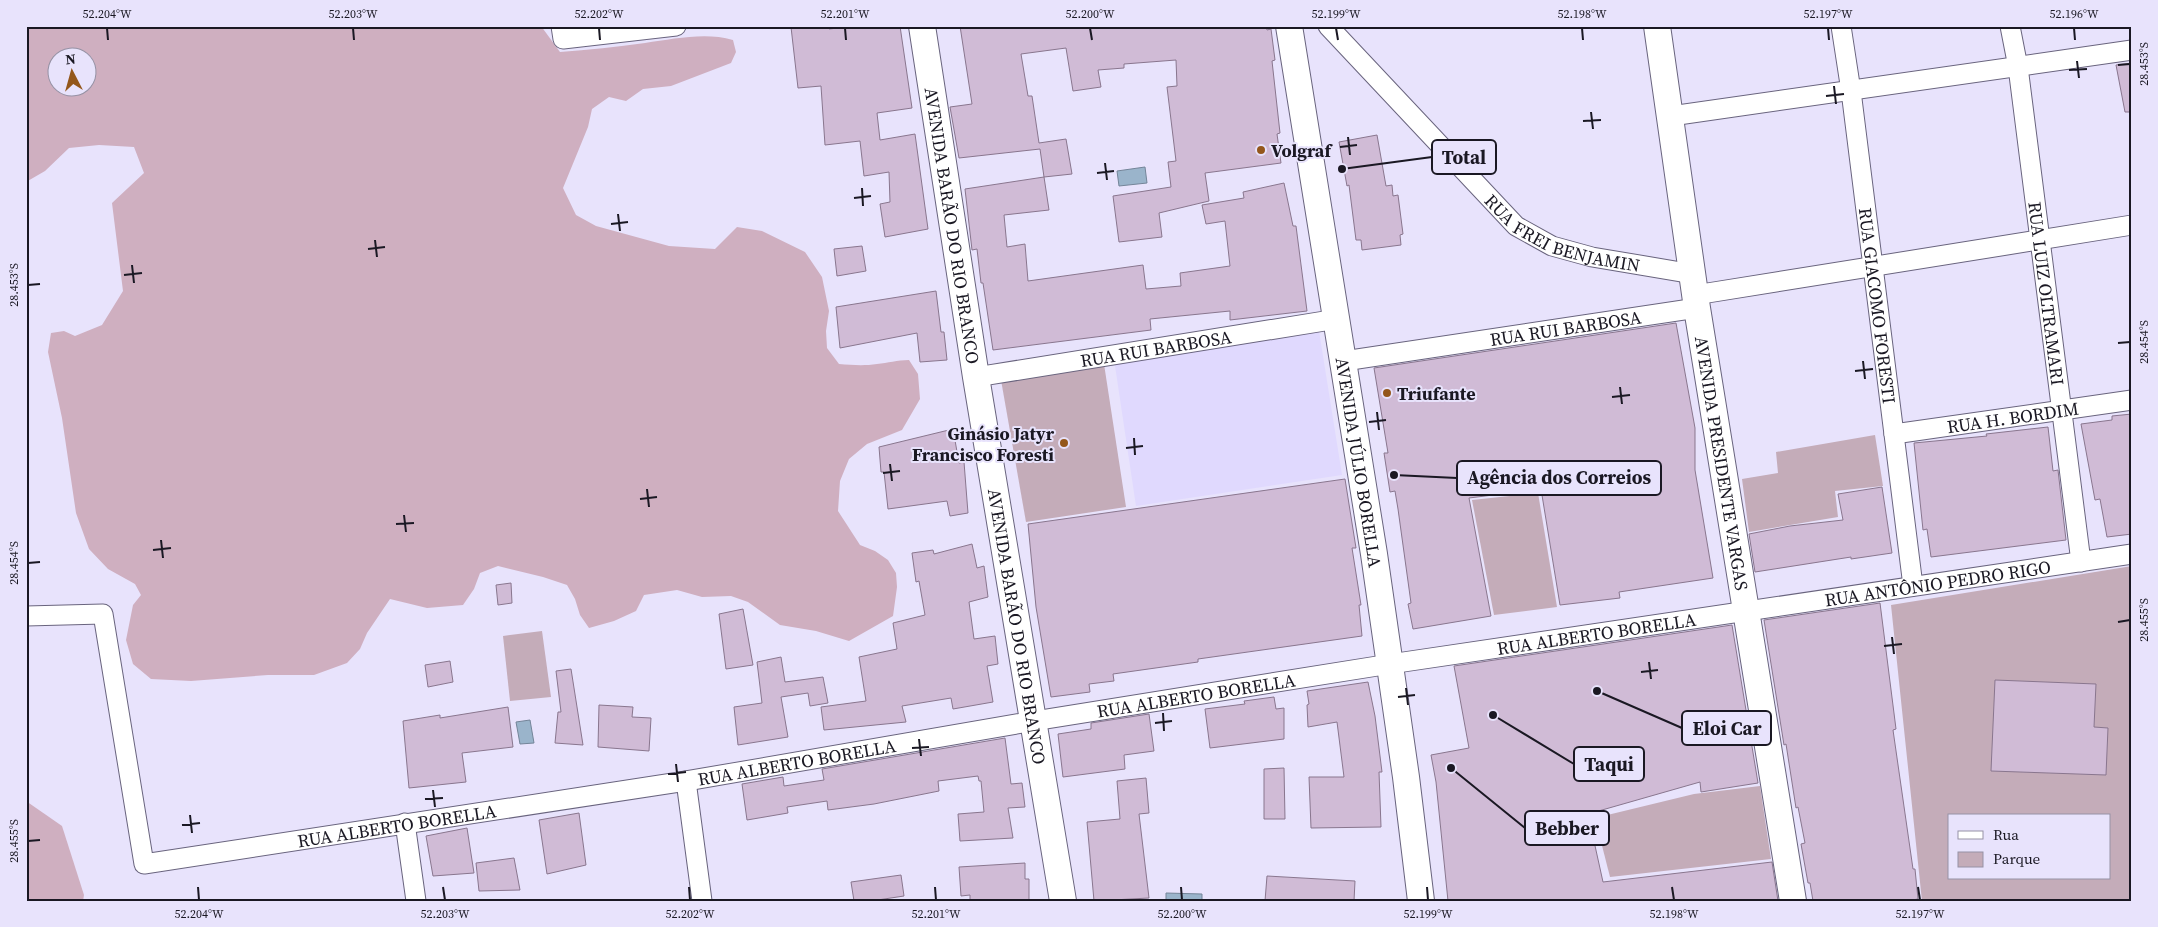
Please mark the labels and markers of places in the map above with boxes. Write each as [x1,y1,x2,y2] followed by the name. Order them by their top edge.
[1271,138,1333,163] place label: Volgraf
[1432,140,1496,174] callout: Total
[1255,144,1267,156] marker: Volgraf
[1397,381,1476,406] place label: Triufante
[1381,387,1393,399] marker: Triufante
[912,421,1055,467] place label: Ginásio Jatyr Francisco Foresti
[1058,437,1070,449] marker: Ginásio Jatyr Francisco Foresti
[1457,461,1661,495] callout: Agência dos Correios
[1682,711,1771,745] callout: Eloi Car
[1574,747,1644,781] callout: Taqui
[1525,811,1609,845] callout: Bebber

